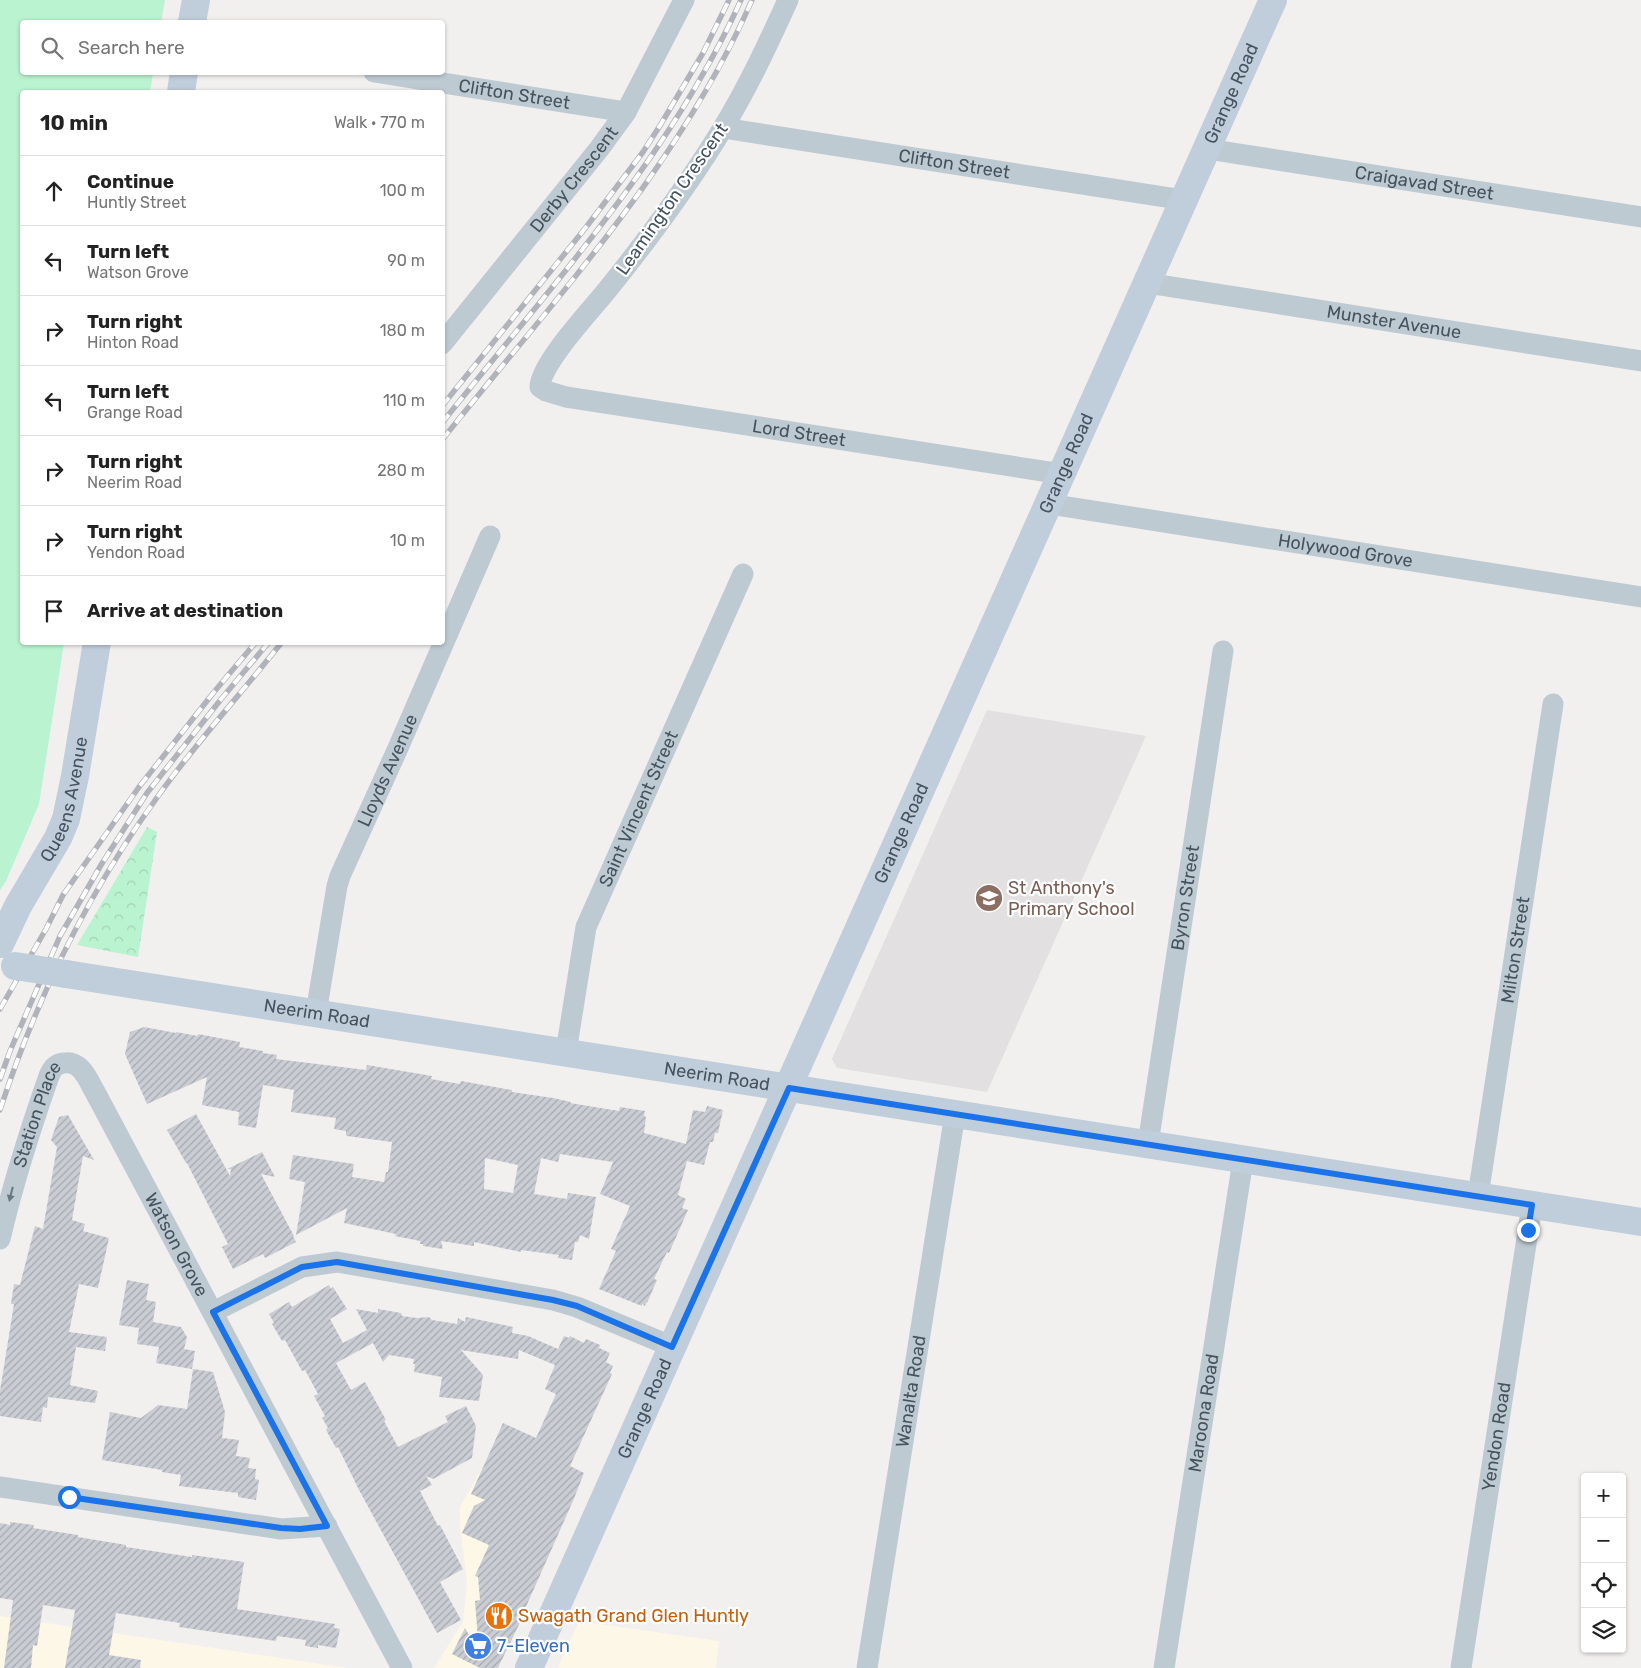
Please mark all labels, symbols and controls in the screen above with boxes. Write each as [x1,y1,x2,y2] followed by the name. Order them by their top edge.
[20,20,445,75] search box
[38,34,66,62] icon: search
[78,36,185,59] text: Search here
[1199,40,1263,147] street label: Grange Road
[457,75,572,114] street label: Clifton Street
[40,110,108,135] text: 10 min
[334,113,425,132] text: Walk · 770 m
[611,119,733,279] street label: Leamington Crescent
[525,122,623,237] street label: Derby Crescent
[897,145,1011,184] street label: Clifton Street
[1353,161,1495,205] street label: Craigavad Street
[87,170,174,193] text: Continue
[40,177,68,205] icon: ahead
[380,181,425,200] text: 100 m
[87,193,186,212] text: Huntly Street
[87,240,169,263] text: Turn left
[40,247,68,275] icon: left
[387,251,425,270] text: 90 m
[87,263,189,282] text: Watson Grove
[1325,301,1463,343] street label: Munster Avenue
[87,310,182,333] text: Turn right
[40,317,68,345] icon: right
[380,321,425,340] text: 180 m
[87,333,179,352] text: Hinton Road
[87,380,169,403] text: Turn left
[40,387,68,415] icon: left
[383,391,425,410] text: 110 m
[87,403,183,422] text: Grange Road
[1034,410,1098,517] street label: Grange Road
[751,415,847,451] street label: Lord Street
[87,450,182,473] text: Turn right
[40,457,68,485] icon: right
[377,461,425,480] text: 280 m
[87,473,182,492] text: Neerim Road
[87,520,182,543] text: Turn right
[40,527,68,555] icon: right
[1276,529,1414,572] street label: Holywood Grove
[390,531,425,550] text: 10 m
[87,543,185,562] text: Yendon Road
[40,597,68,625] icon: arrive
[87,599,283,622] text: Arrive at destination
[353,711,422,830] street label: Lloyds Avenue
[594,727,683,890] street label: Saint Vincent Street
[35,735,92,866] street label: Queens Avenue
[869,780,933,887] street label: Grange Road
[1167,844,1204,952] street label: Byron Street
[1008,877,1135,920] place label: St Anthony's Primary School
[974,883,1004,913] school or university icon: St Anthony's Primary School
[1497,895,1535,1005] street label: Milton Street
[262,994,371,1033] street label: Neerim Road
[9,1056,66,1170] street label: Station Place
[662,1057,772,1096] street label: Neerim Road
[7,1186,15,1201] one-way arrow
[140,1189,213,1300] street label: Watson Grove
[1517,1219,1540,1242] route end
[891,1334,931,1449] street label: Wanalta Road
[1184,1352,1224,1474] street label: Maroona Road
[613,1355,677,1462] street label: Grange Road
[1477,1381,1516,1493] street label: Yendon Road
[1581,1473,1626,1653] map controls
[1581,1473,1626,1518] button: +
[58,1486,81,1509] route start
[1581,1518,1626,1563] button: −
[1581,1563,1626,1608] button: locate
[484,1601,514,1631] restaurant icon: Swagath Grand Glen Huntly
[518,1605,749,1627] place label: Swagath Grand Glen Huntly
[1581,1608,1626,1653] button: layers
[463,1631,493,1661] supermarket icon: 7-Eleven
[497,1635,570,1657] place label: 7-Eleven

